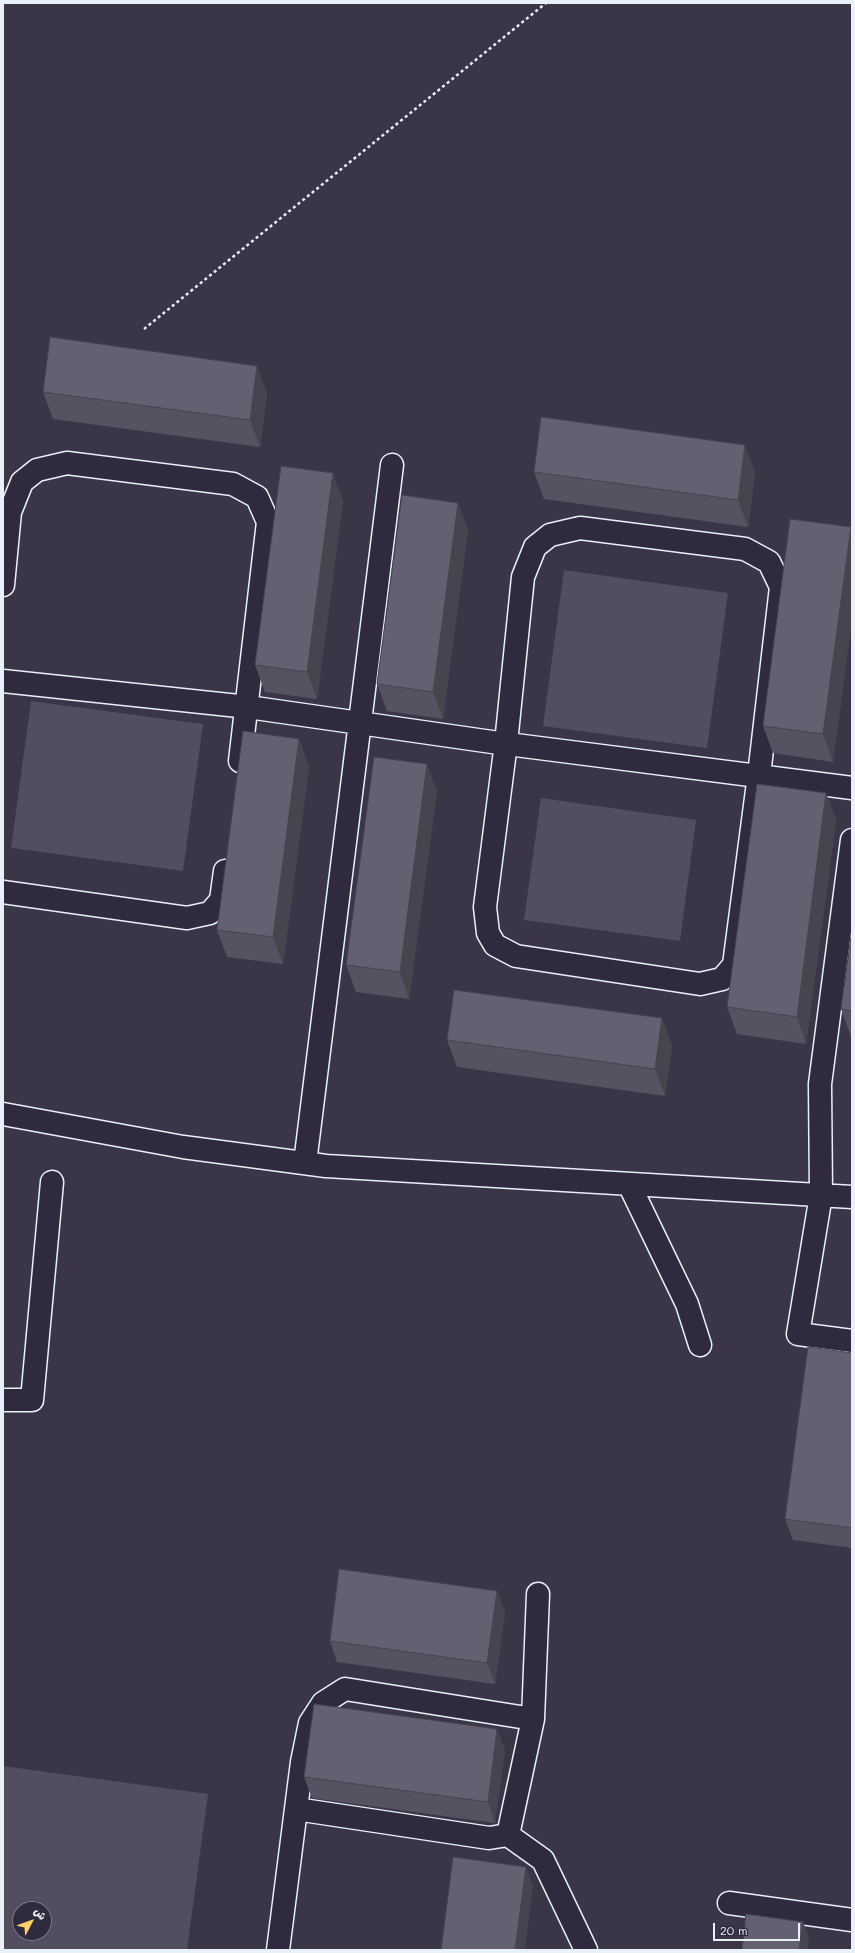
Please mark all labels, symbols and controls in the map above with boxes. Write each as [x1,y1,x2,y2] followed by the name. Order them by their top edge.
[12,1901,52,1941] north arrow
[31,1904,50,1923] text: ش
[715,1915,802,1941] scale bar
[720,1922,748,1938] text: 20 m

